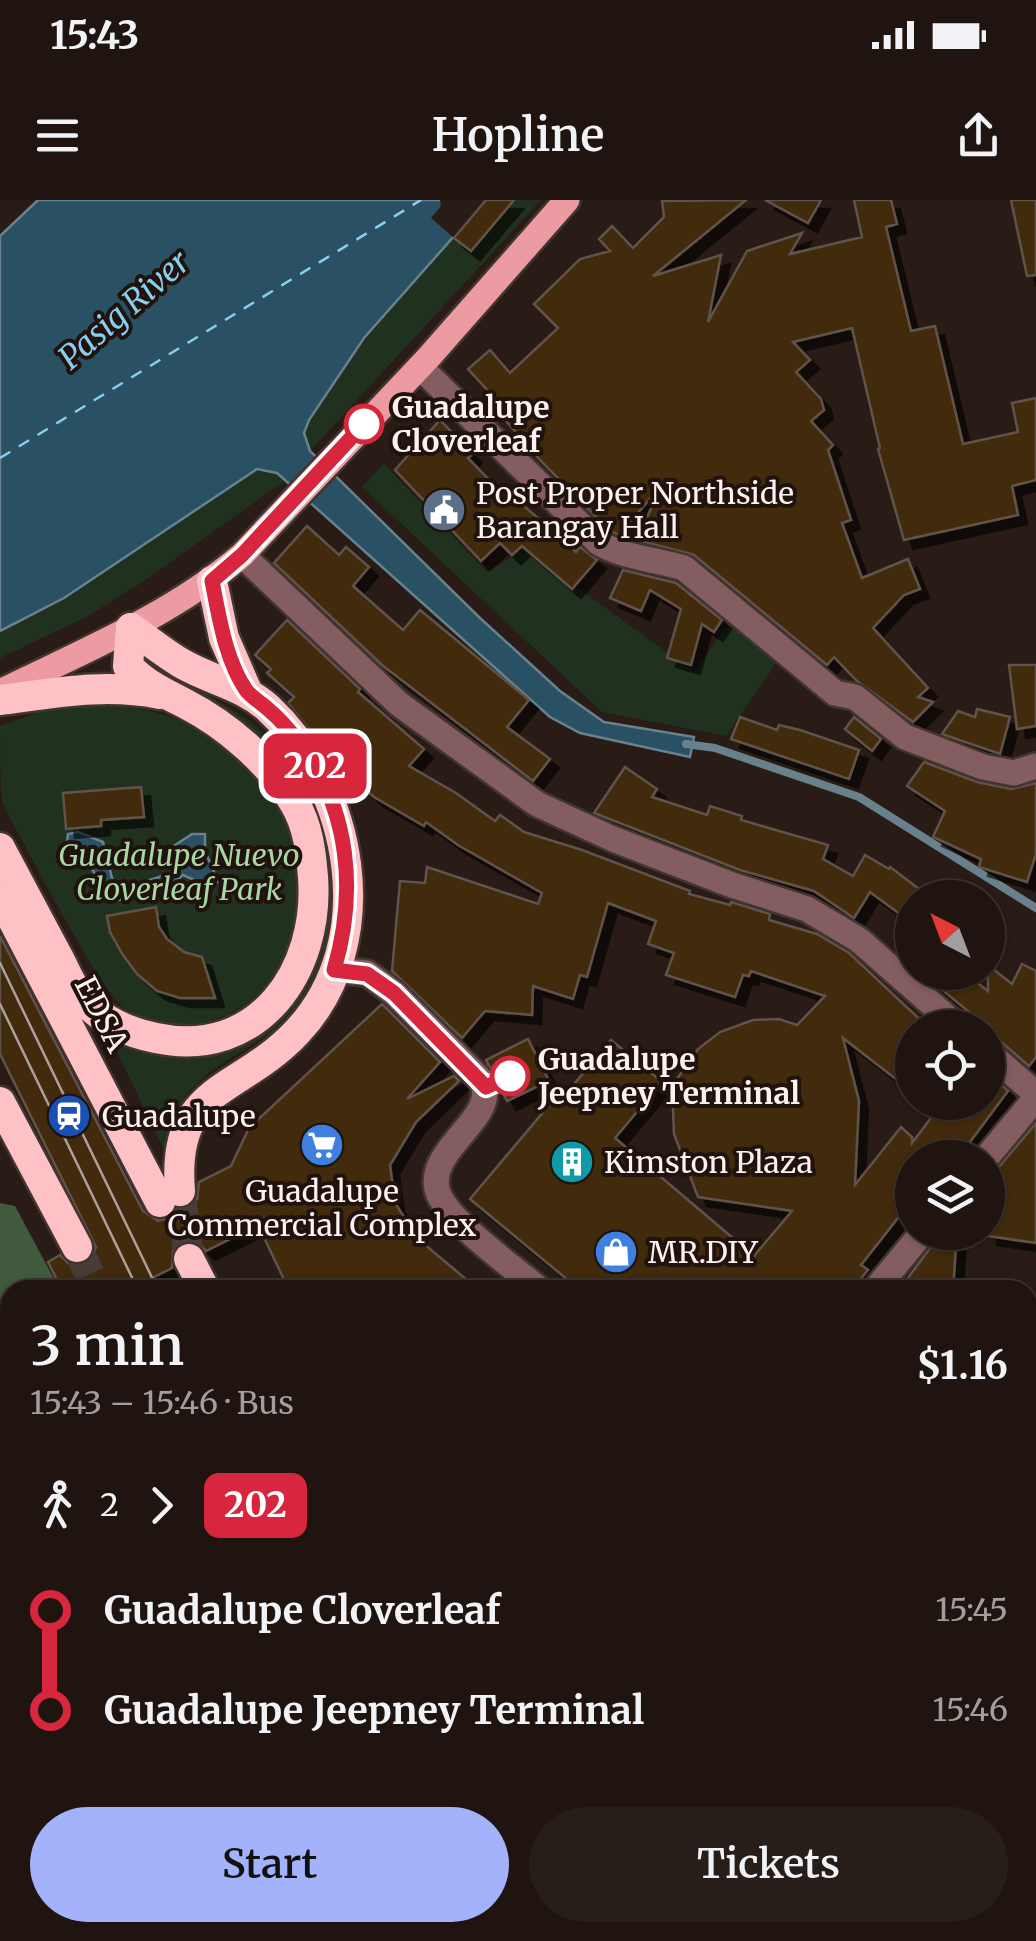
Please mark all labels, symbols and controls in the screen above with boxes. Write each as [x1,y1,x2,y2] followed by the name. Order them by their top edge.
[50,12,139,59] text: 15:43
[432,107,604,163] text: Hopline
[30,108,85,163] icon: menu
[951,108,1006,163] icon: share
[50,242,198,378] water label: Pasig River
[392,388,549,460] place label: Guadalupe Cloverleaf
[345,405,383,443] marker: Guadalupe Cloverleaf
[476,474,794,546] place label: Post Proper Northside Barangay Hall
[421,487,467,533] public building icon: Post Proper Northside Barangay Hall
[258,734,372,798] line badge: 202
[284,744,346,788] text: 202
[58,836,300,908] park label: Guadalupe Nuevo Cloverleaf Park
[895,880,1005,990] north arrow
[895,880,1005,1250] map controls
[67,970,137,1059] street label: EDSA
[895,1010,1005,1120] button: locate
[537,1040,800,1112] place label: Guadalupe Jeepney Terminal
[491,1057,529,1095] marker: Guadalupe Jeepney Terminal
[46,1093,92,1139] station icon: Guadalupe
[102,1097,256,1135] place label: Guadalupe
[299,1122,345,1168] supermarket icon: Guadalupe Commercial Complex
[549,1139,595,1185] building icon: Kimston Plaza
[895,1140,1005,1250] button: layers
[604,1143,813,1181] place label: Kimston Plaza
[168,1172,477,1244] place label: Guadalupe Commercial Complex
[593,1229,639,1275] shop icon: MR.DIY
[648,1233,759,1271] place label: MR.DIY
[30,1311,184,1380] text: 3 min
[916,1342,1008,1389] text: $1.16
[30,1383,294,1423] text: 15:43 – 15:46 · Bus
[30,1478,85,1533] icon: walk
[134,1478,189,1533] icon: forward
[224,1483,287,1527] text: 202
[100,1485,119,1525] text: 2
[104,1587,501,1634] text: Guadalupe Cloverleaf
[936,1590,1008,1630] text: 15:45
[104,1687,644,1734] text: Guadalupe Jeepney Terminal
[932,1690,1008,1730] text: 15:46
[30,1807,509,1922] button: Start
[529,1807,1008,1922] button: Tickets

